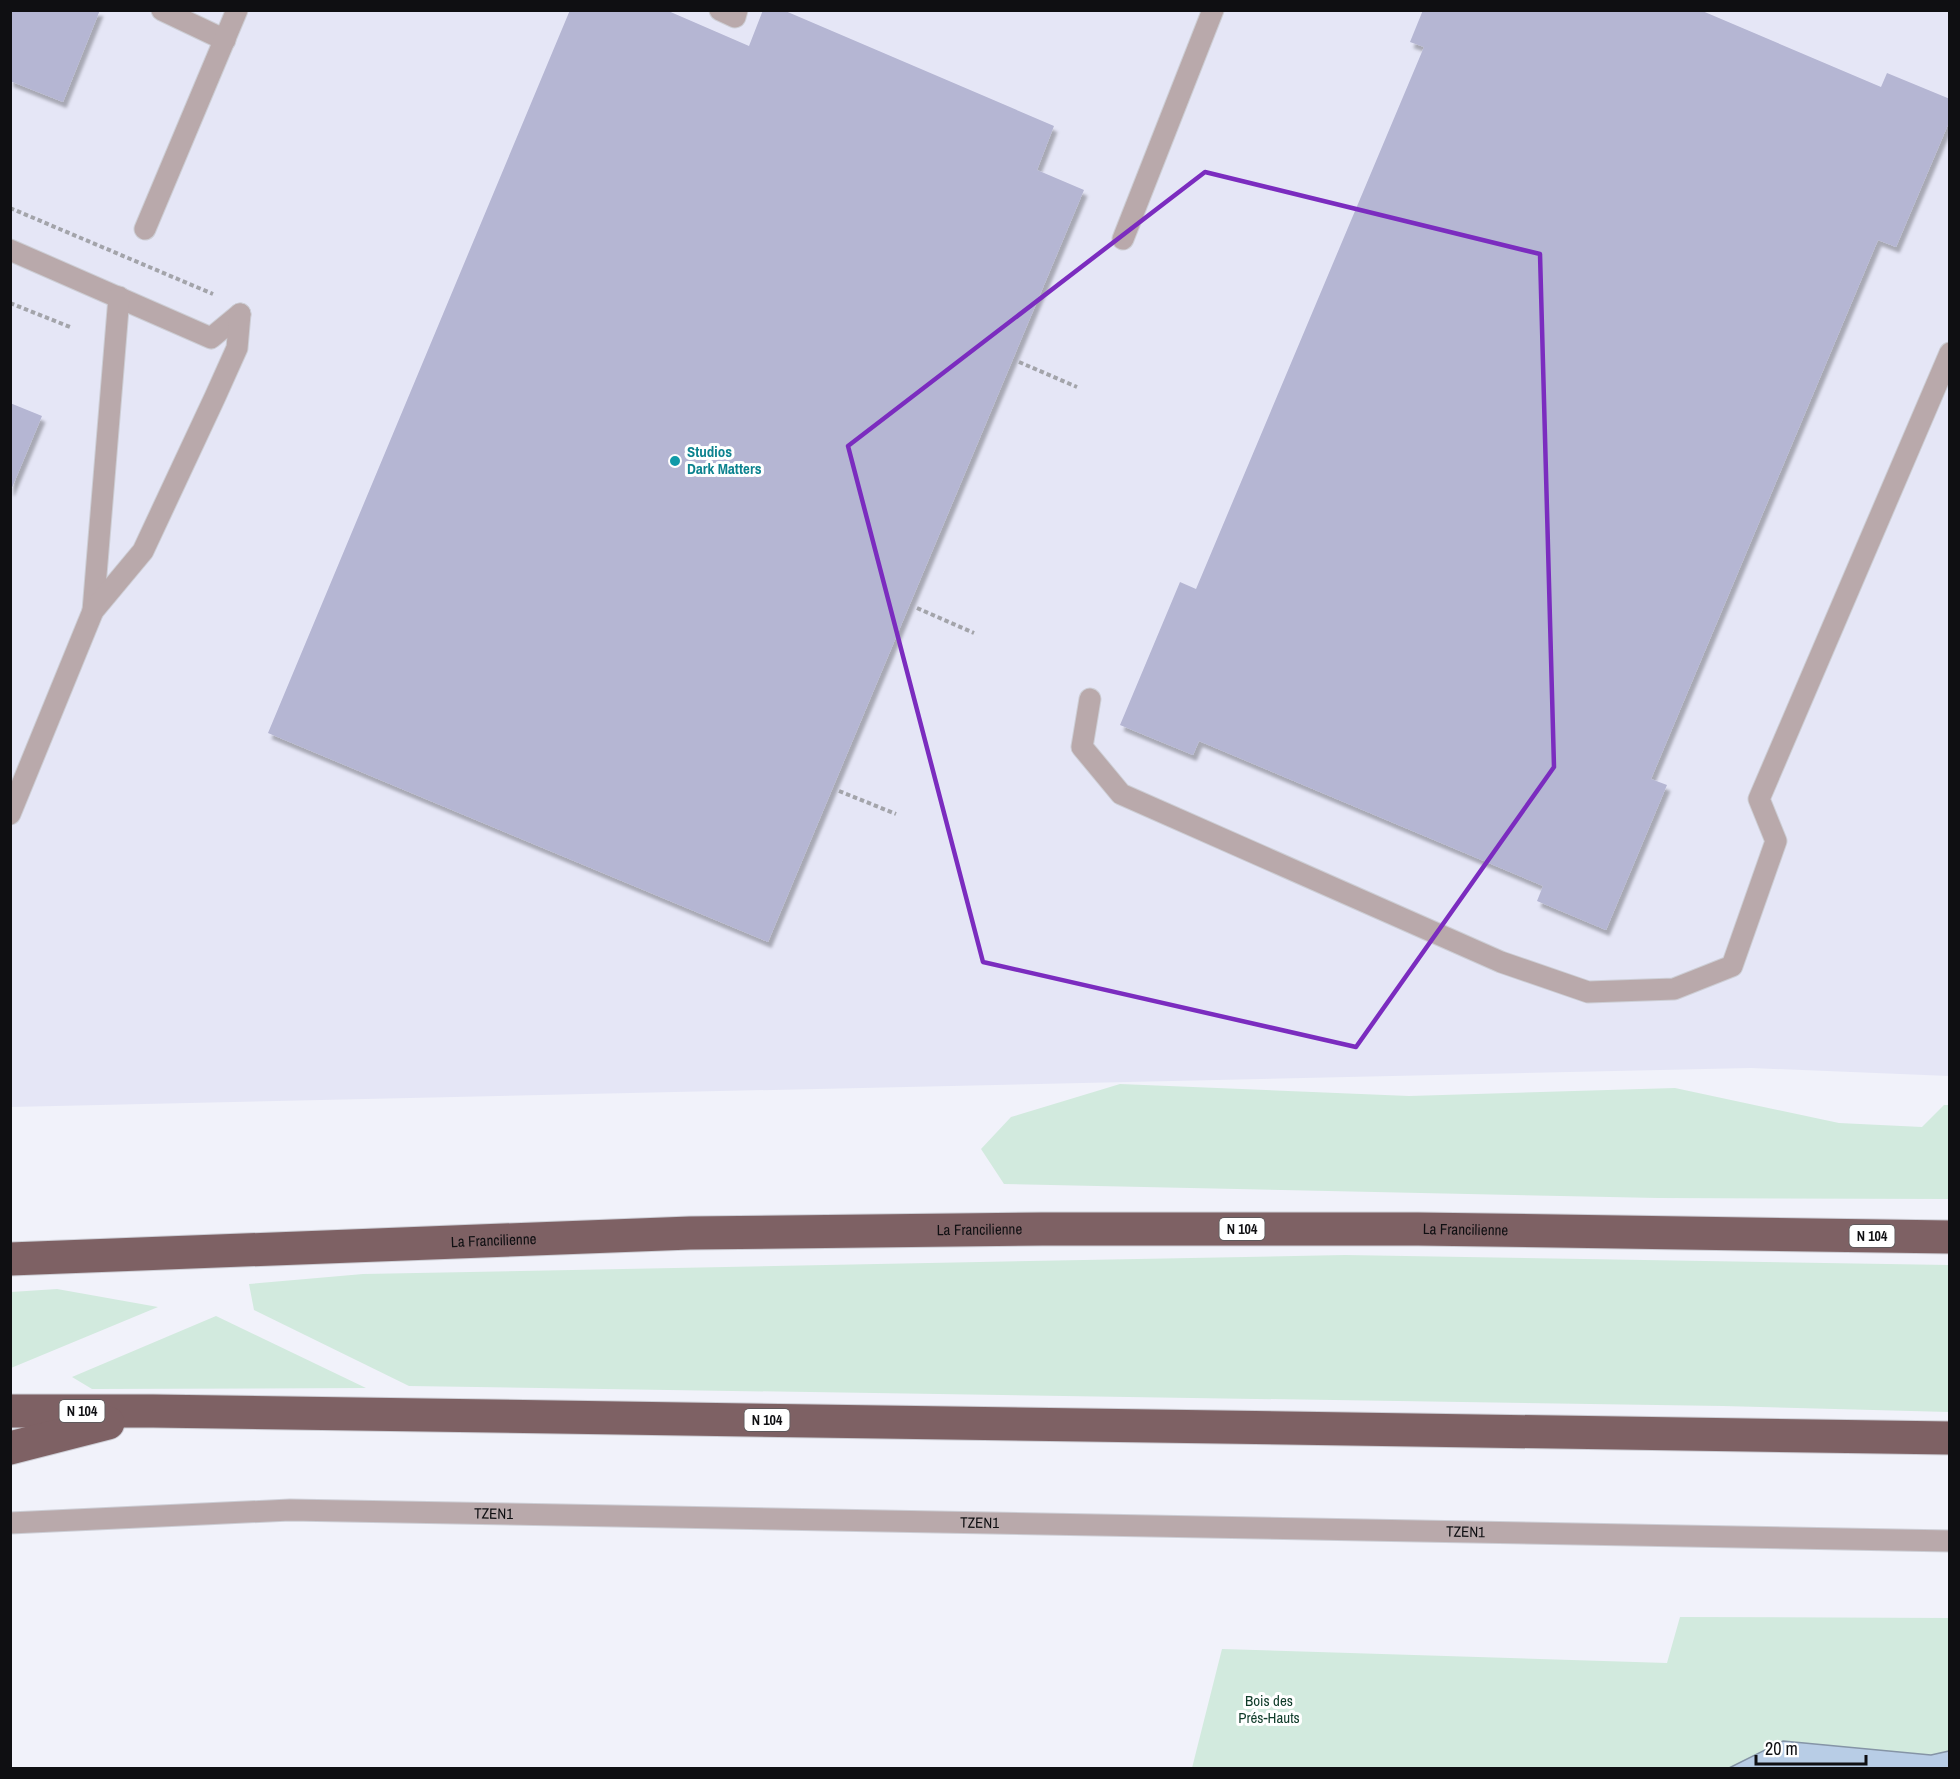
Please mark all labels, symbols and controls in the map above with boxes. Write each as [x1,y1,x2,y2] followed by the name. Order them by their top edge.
[687,441,762,479] place label: Studios Dark Matters
[668,454,682,468] marker: Studios Dark Matters
[937,1218,1023,1240] street label: La Francilienne
[1220,1218,1264,1240] road number: N 104
[1423,1218,1509,1240] street label: La Francilienne
[1850,1225,1894,1247] road number: N 104
[450,1228,537,1252] street label: La Francilienne
[60,1400,104,1422] road number: N 104
[744,1409,789,1431] road number: N 104
[474,1502,514,1524] street label: TZEN1
[960,1512,999,1533] street label: TZEN1
[1446,1521,1485,1542] street label: TZEN1
[1238,1690,1300,1728] park label: Bois des Prés-Hauts
[1756,1728,1866,1766] scale bar
[1765,1736,1798,1761] text: 20 m

